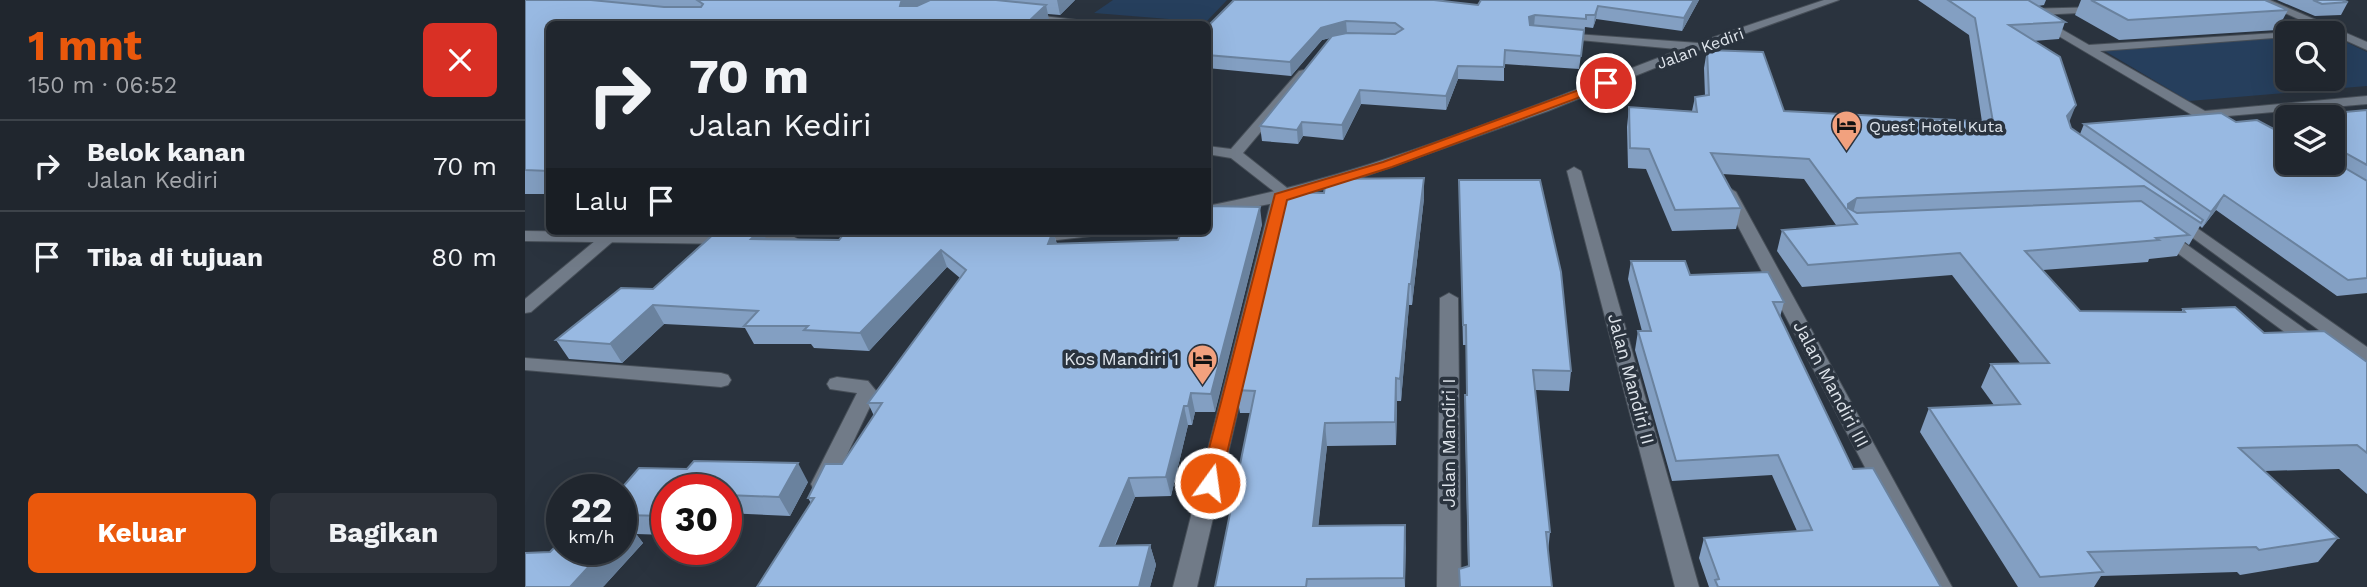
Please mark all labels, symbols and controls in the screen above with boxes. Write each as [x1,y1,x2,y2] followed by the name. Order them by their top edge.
[28,21,142,70] text: 1 mnt
[2275,21,2345,175] map controls
[2275,21,2345,91] button: search
[423,23,497,97] button: close
[1654,24,1746,73] street label: Jalan Kediri
[689,47,809,105] text: 70 m
[574,49,665,140] icon: right
[1576,53,1636,113] pin
[1587,64,1625,102] icon: arrive
[28,72,177,99] text: 150 m · 06:52
[2275,105,2345,175] button: layers
[689,106,872,144] text: Jalan Kediri
[1829,109,1863,153] hotel icon: Quest Hotel Kuta
[1869,117,2003,136] place label: Quest Hotel Kuta
[87,137,246,167] text: Belok kanan
[28,147,66,185] icon: right
[433,151,497,181] text: 70 m
[87,167,218,194] text: Jalan Kediri
[642,182,680,220] icon: arrive
[574,186,628,216] text: Lalu
[28,238,66,276] icon: arrive
[87,242,263,272] text: Tiba di tujuan
[431,242,497,272] text: 80 m
[1604,311,1659,447] street label: Jalan Mandiri II
[1789,317,1874,450] street label: Jalan Mandiri III
[1185,342,1219,386] hotel icon: Kos Mandiri 1
[1064,348,1179,369] place label: Kos Mandiri 1
[1438,378,1459,508] street label: Jalan Mandiri I
[1173,446,1247,520] position arrow
[651,474,742,565] speed limit sign: 30
[571,489,612,531] text: 22
[28,493,256,573] button: Keluar
[270,493,497,573] button: Bagikan
[568,526,615,547] text: km/h

